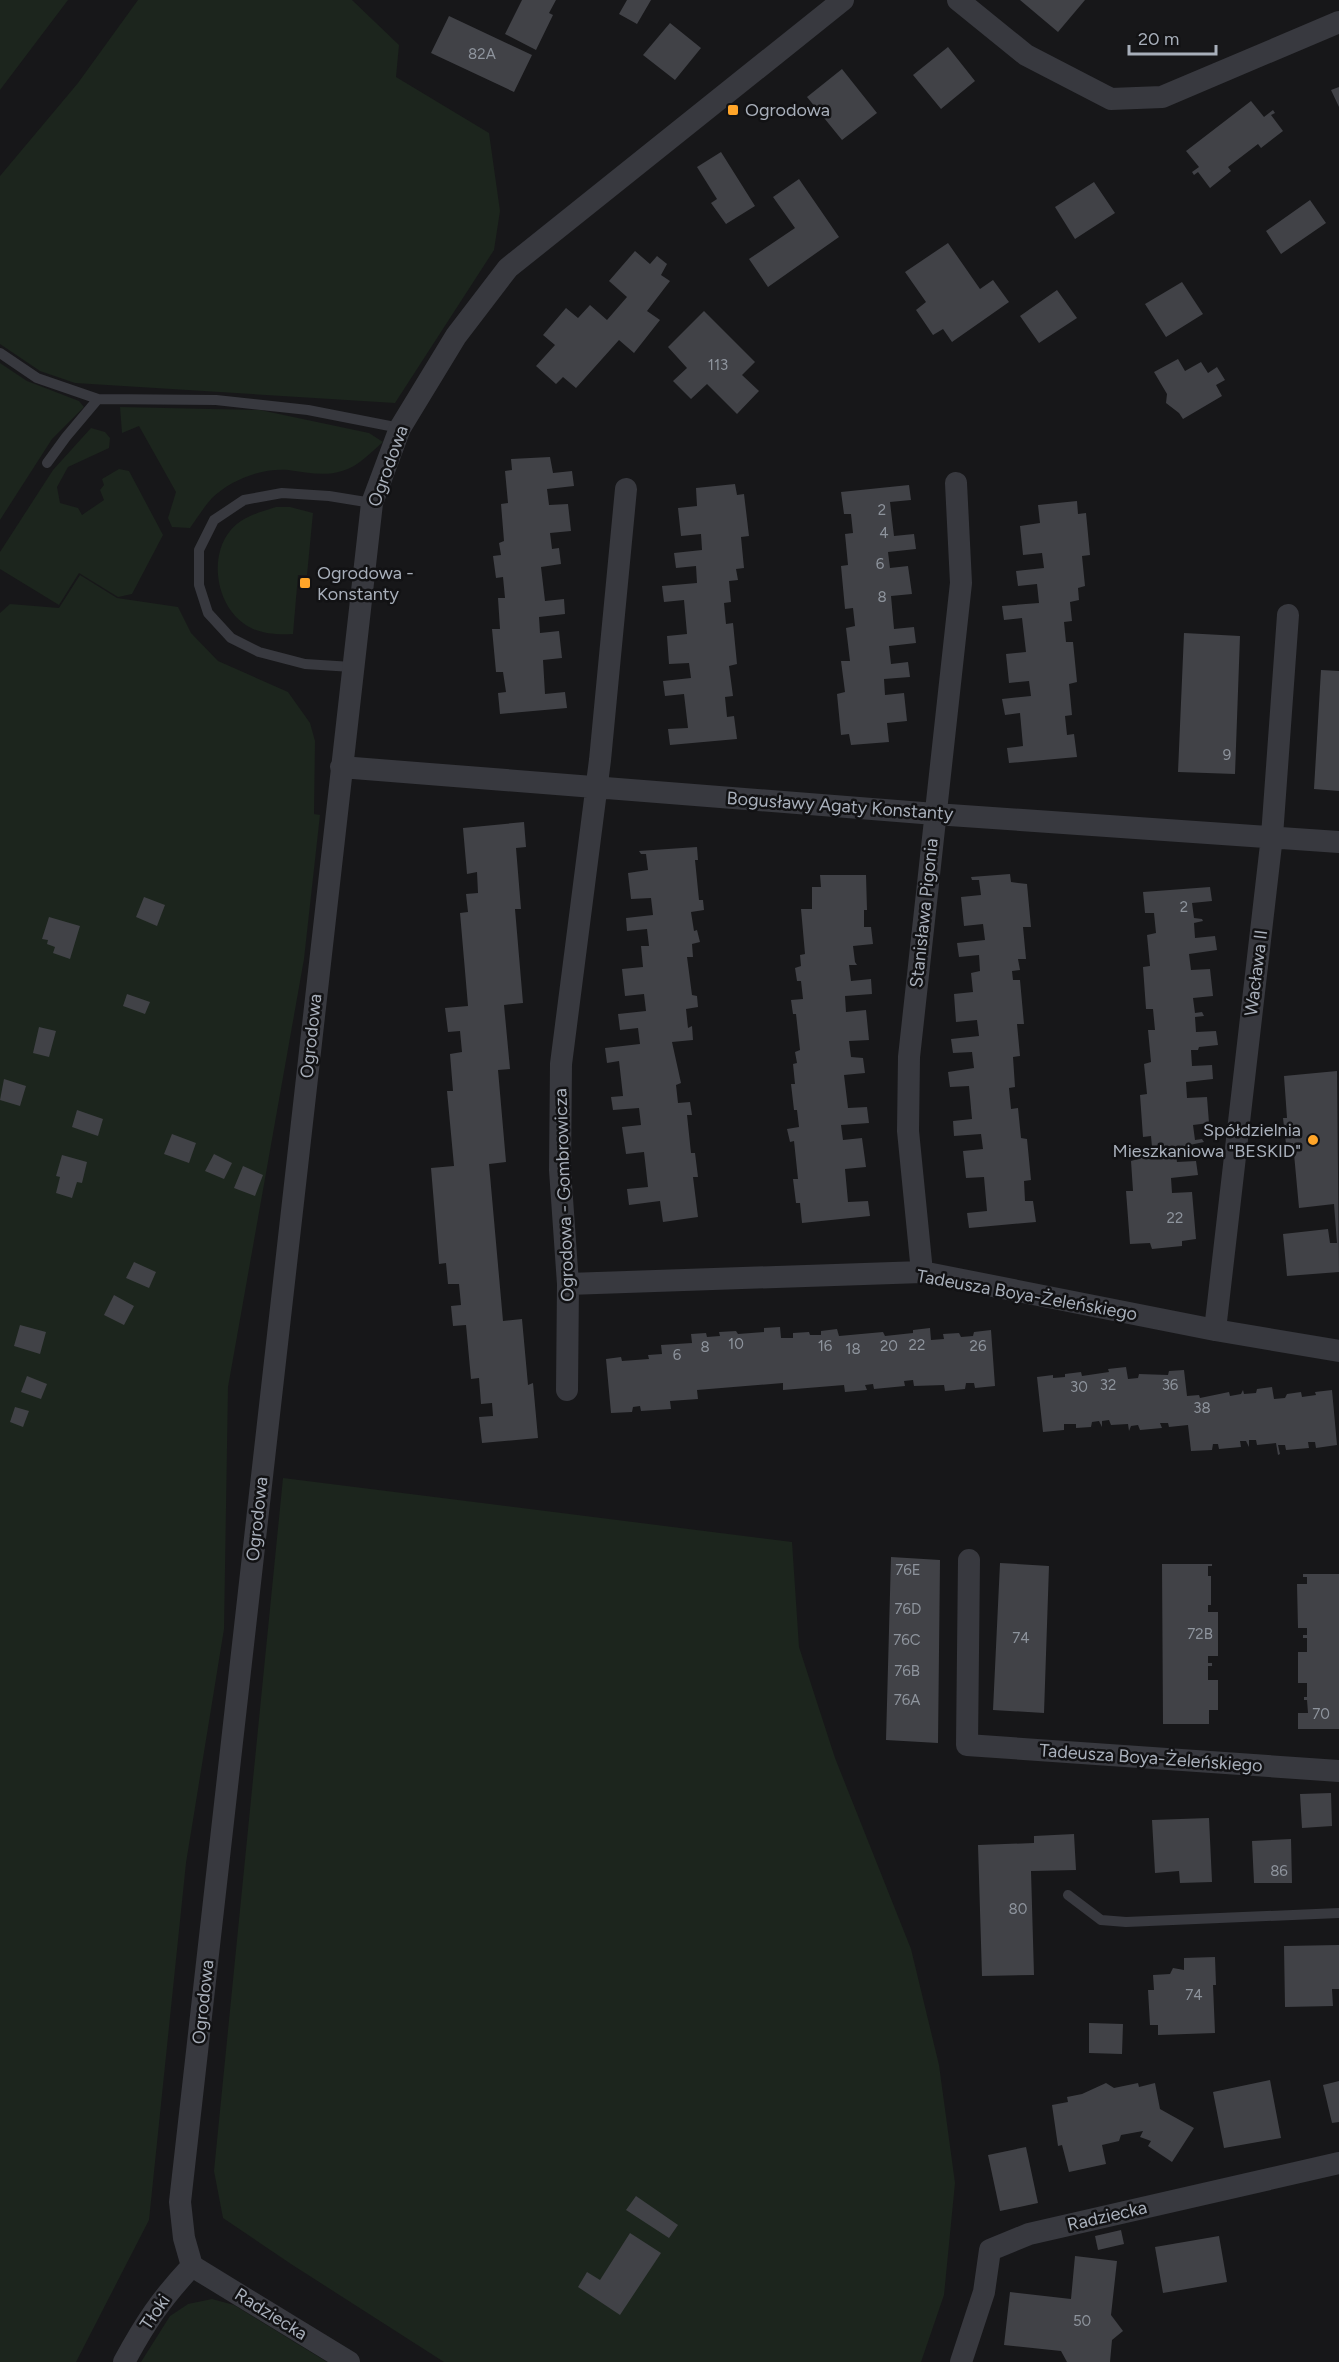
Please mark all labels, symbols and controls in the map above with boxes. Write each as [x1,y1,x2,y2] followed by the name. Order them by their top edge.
[1129,18,1216,56] scale bar
[1138,28,1179,50] text: 20 m
[468,45,496,63] house number: 82A
[745,99,830,121] place label: Ogrodowa
[726,103,740,117] marker: Ogrodowa
[708,356,728,374] house number: 113
[363,422,413,510] street label: Ogrodowa
[878,501,886,519] house number: 2
[879,524,889,542] house number: 4
[876,555,885,573] house number: 6
[317,562,414,605] place label: Ogrodowa - Konstanty
[298,576,312,590] marker: Ogrodowa - Konstanty
[877,588,887,606] house number: 8
[1223,746,1231,764] house number: 9
[726,787,955,825] street label: Bogusławy Agaty Konstanty
[905,837,943,989] street label: Stanisława Pigonia
[1180,898,1188,916] house number: 2
[1240,929,1272,1017] street label: Wacława II
[296,993,326,1079] street label: Ogrodowa
[549,1088,579,1302] street label: Ogrodowa - Gombrowicza
[1112,1119,1301,1162] place label: Spółdzielnia Mieszkaniowa "BESKID"
[1306,1133,1320,1147] marker: Spółdzielnia Mieszkaniowa "BESKID"
[1167,1209,1183,1227] house number: 22
[915,1265,1139,1325] street label: Tadeusza Boya-Żeleńskiego
[728,1335,744,1353] house number: 10
[909,1336,925,1354] house number: 22
[818,1337,833,1355] house number: 16
[880,1337,898,1355] house number: 20
[970,1337,987,1355] house number: 26
[700,1338,710,1356] house number: 8
[845,1340,861,1358] house number: 18
[673,1346,682,1364] house number: 6
[1100,1376,1116,1394] house number: 32
[1162,1376,1179,1394] house number: 36
[1070,1378,1088,1396] house number: 30
[1193,1399,1211,1417] house number: 38
[242,1476,272,1562] street label: Ogrodowa
[895,1561,921,1579] house number: 76E
[895,1600,921,1618] house number: 76D
[1187,1625,1213,1643] house number: 72B
[1012,1629,1030,1647] house number: 74
[893,1631,921,1649] house number: 76C
[894,1662,920,1680] house number: 76B
[894,1691,920,1709] house number: 76A
[1312,1705,1330,1723] house number: 70
[1039,1739,1263,1777] street label: Tadeusza Boya-Żeleńskiego
[1270,1862,1288,1880] house number: 86
[1009,1900,1027,1918] house number: 80
[188,1959,218,2045] street label: Ogrodowa
[1185,1986,1203,2004] house number: 74
[1065,2196,1149,2236] street label: Radziecka
[231,2283,311,2345] street label: Radziecka
[135,2290,175,2334] street label: Tłoki
[1073,2312,1091,2330] house number: 50

